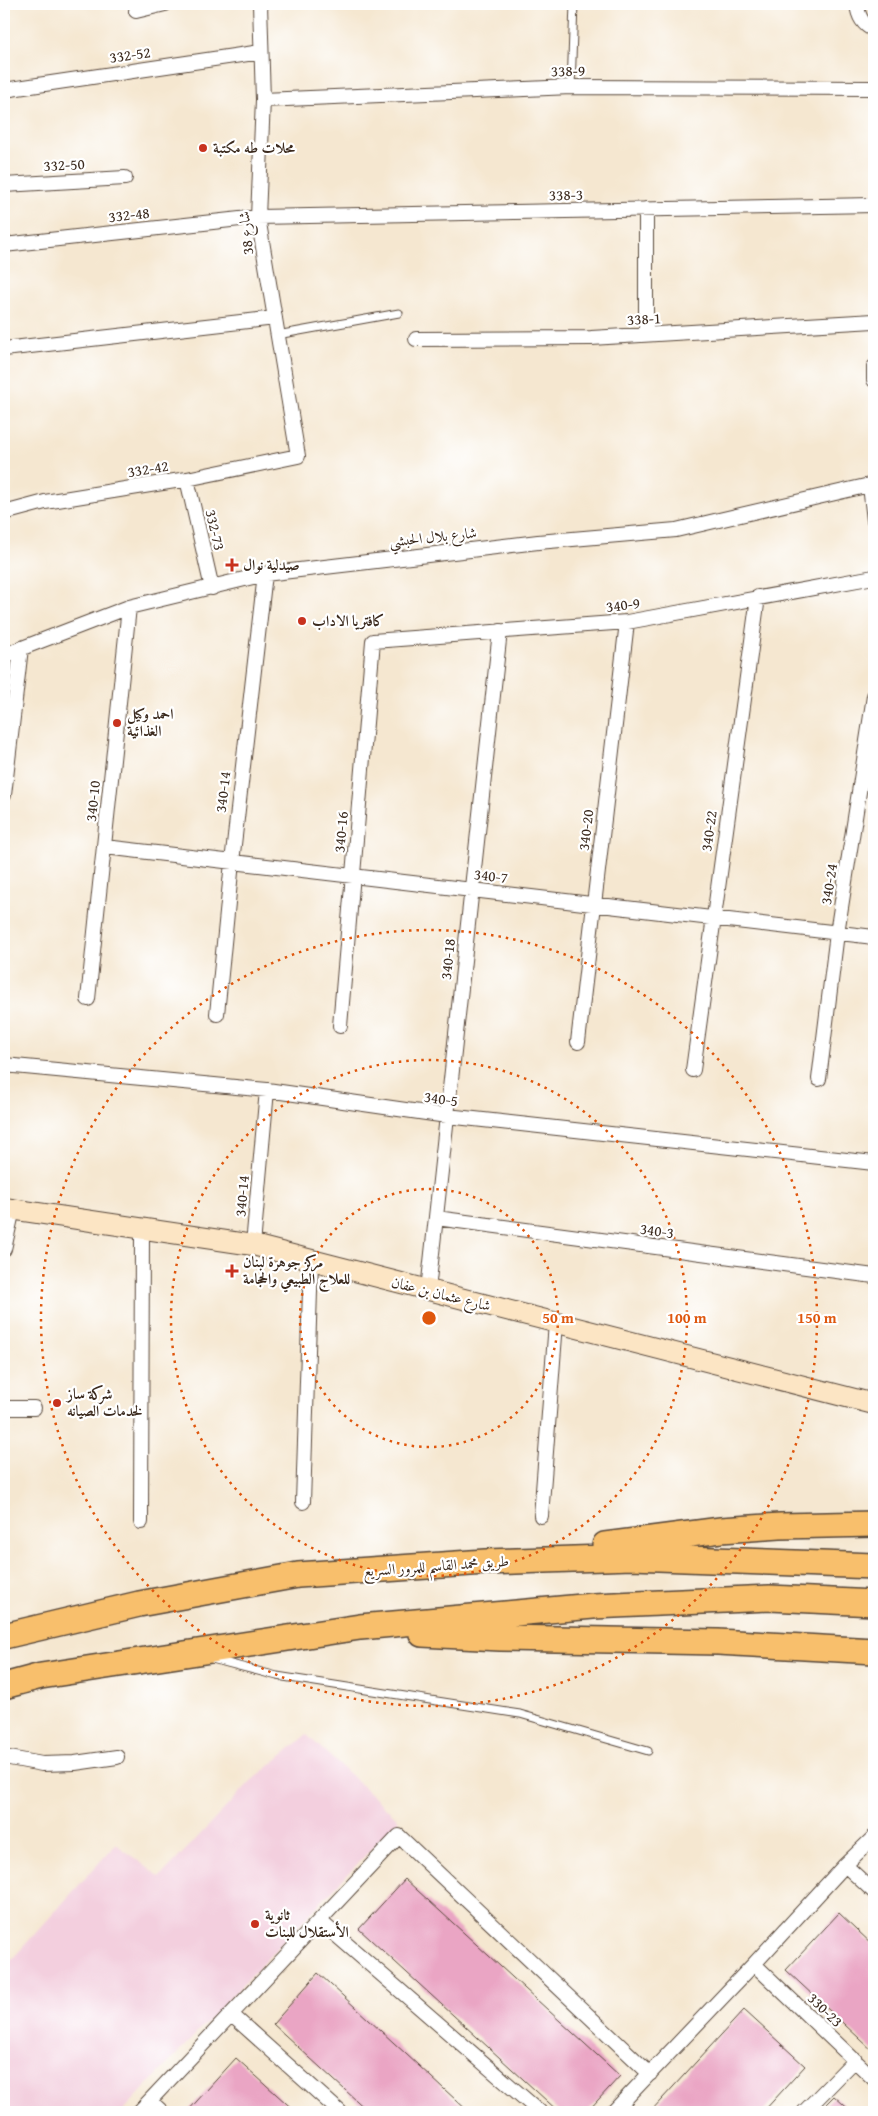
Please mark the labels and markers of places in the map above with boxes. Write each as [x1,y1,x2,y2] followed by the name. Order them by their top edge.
[213,137,296,158] place label: محلات طه مكتبة
[197,142,209,154] marker: محلات طه مكتبة
[243,554,300,575] place label: صيدلية نوال
[225,558,239,572] marker: صيدلية نوال
[312,610,384,631] place label: كافتريا الاداب
[296,615,308,627] marker: كافتريا الاداب
[127,703,174,741] place label: احمد وكيل الغذائية
[111,717,123,729] marker: احمد وكيل الغذائية
[243,1251,350,1293] place label: مركز جوهرة لبنان للعلاج الطبيعي والحجامة
[225,1264,239,1278] marker: مركز جوهرة لبنان للعلاج الطبيعي والحجامة
[420,1309,438,1327] centre of rings
[65,1383,143,1421] place label: شركة ساز لخدمات الصيانه
[51,1397,63,1409] marker: شركة ساز لخدمات الصيانه
[265,1904,349,1942] place label: ثانوية الأستقلال للبنات
[249,1918,261,1930] marker: ثانوية الأستقلال للبنات

